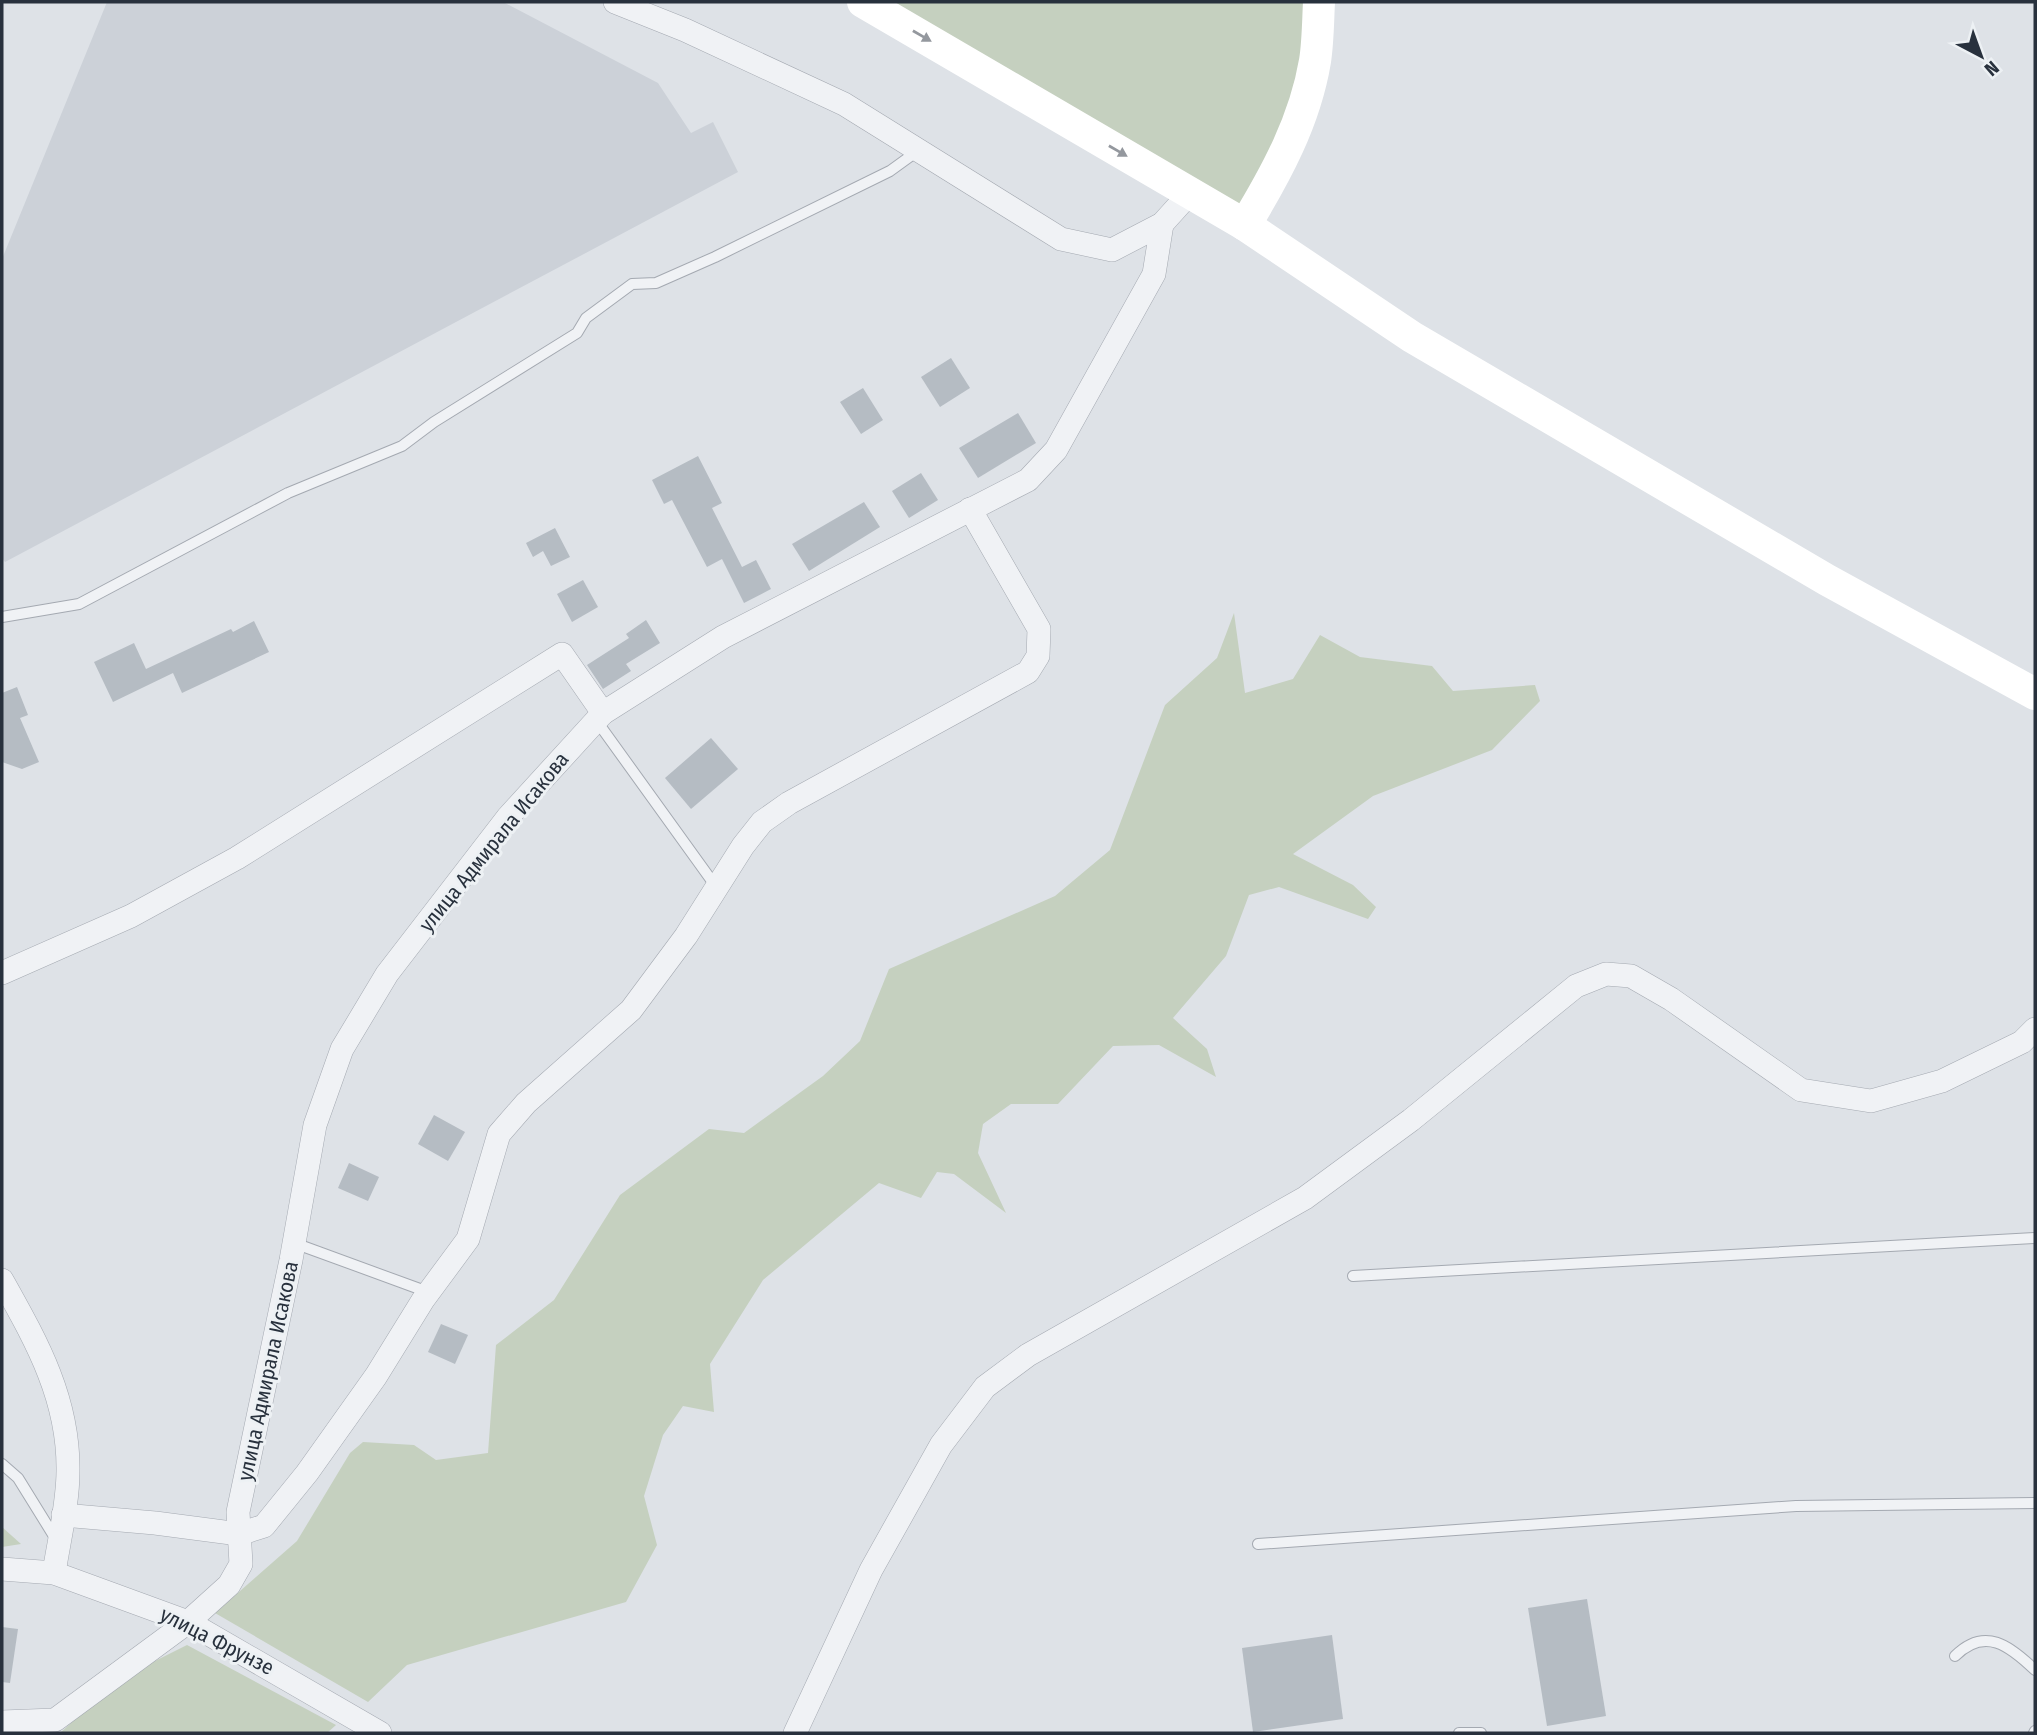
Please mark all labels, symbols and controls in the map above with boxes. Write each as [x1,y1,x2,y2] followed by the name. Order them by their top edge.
[1946,21,2016,91] north arrow
[912,30,931,42] one-way arrow
[1980,56,2004,81] text: N
[1109,145,1128,157] one-way arrow
[413,747,575,937] street label: улица Адмирала Исакова
[232,1259,304,1483] street label: улица Адмирала Исакова
[156,1601,278,1681] street label: улица Фрунзе

